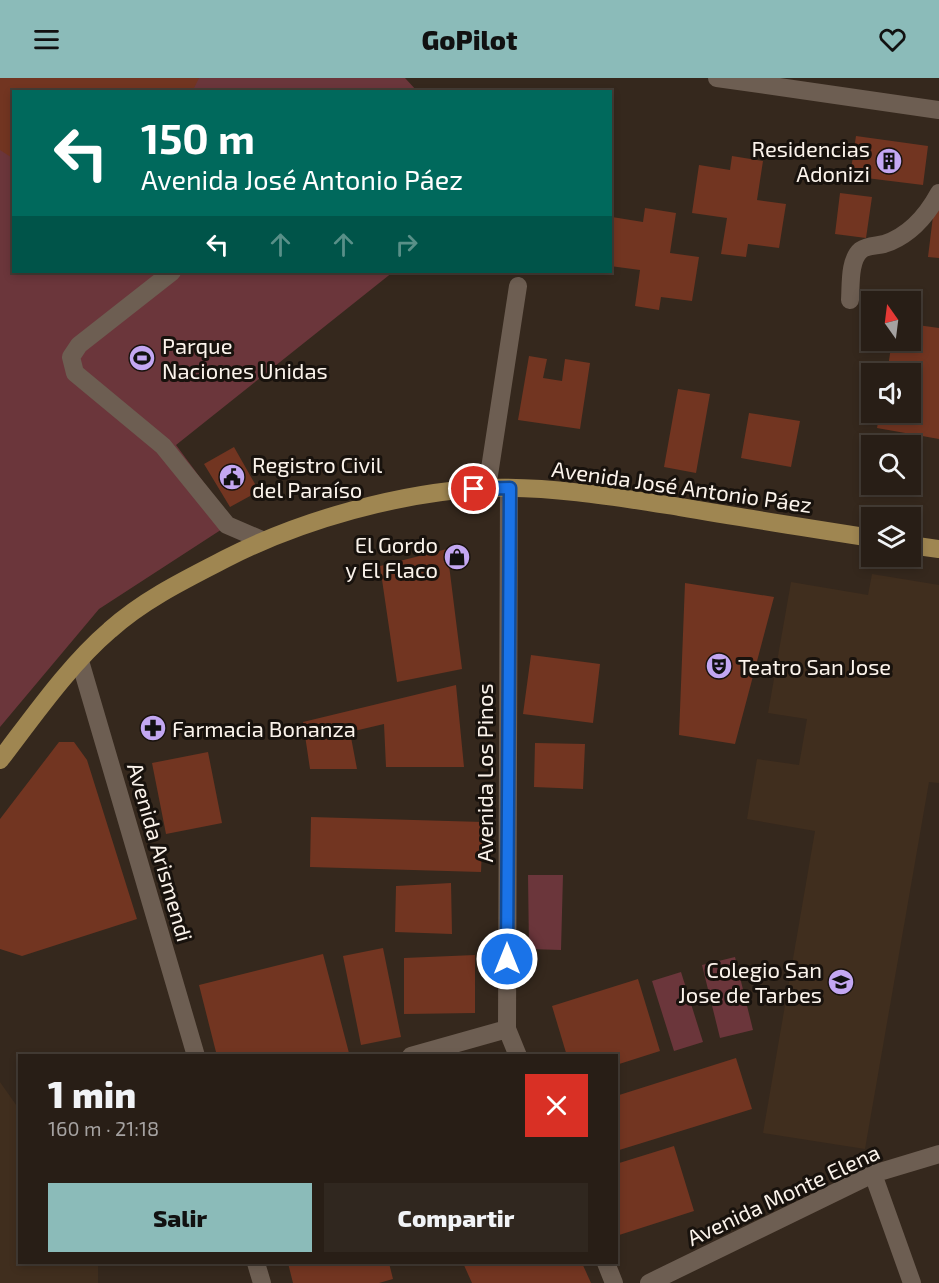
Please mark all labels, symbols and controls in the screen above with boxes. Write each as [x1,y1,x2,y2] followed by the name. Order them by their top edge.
[30,23,63,56] icon: menu
[422,23,517,55] text: GoPilot
[876,23,909,56] icon: heart
[141,112,255,162] text: 150 m
[42,114,120,192] icon: left
[751,135,870,186] place label: Residencias Adonizi
[874,146,904,176] building icon: Residencias Adonizi
[141,163,463,195] text: Avenida José Antonio Páez
[201,228,234,261] icon: left
[264,228,297,261] icon: ahead
[327,228,360,261] icon: ahead
[390,228,423,261] icon: right
[861,291,921,351] north arrow
[861,291,921,567] map controls
[162,332,328,383] place label: Parque Naciones Unidas
[127,343,157,373] sports icon: Parque Naciones Unidas
[861,363,921,423] button: sound
[861,435,921,495] button: search
[252,451,383,502] place label: Registro Civil del Paraíso
[550,455,814,517] street label: Avenida José Antonio Páez
[217,462,247,492] public building icon: Registro Civil del Paraíso
[448,463,499,514] pin
[457,472,490,505] icon: arrive
[861,507,921,567] button: layers
[345,531,438,582] place label: El Gordo y El Flaco
[442,542,472,572] shop icon: El Gordo y El Flaco
[704,651,734,681] theatre icon: Teatro San Jose
[738,653,891,679] place label: Teatro San Jose
[471,683,497,863] street label: Avenida Los Pinos
[138,713,168,743] pharmacy icon: Farmacia Bonanza
[172,715,356,741] place label: Farmacia Bonanza
[123,760,199,944] street label: Avenida Arismendi
[475,927,539,991] position arrow
[678,956,822,1007] place label: Colegio San Jose de Tarbes
[826,967,856,997] school or university icon: Colegio San Jose de Tarbes
[48,1072,136,1115] text: 1 min
[525,1074,588,1137] button: close
[48,1116,159,1140] text: 160 m · 21:18
[683,1138,883,1250] street label: Avenida Monte Elena
[48,1183,312,1252] button: Salir
[324,1183,588,1252] button: Compartir

